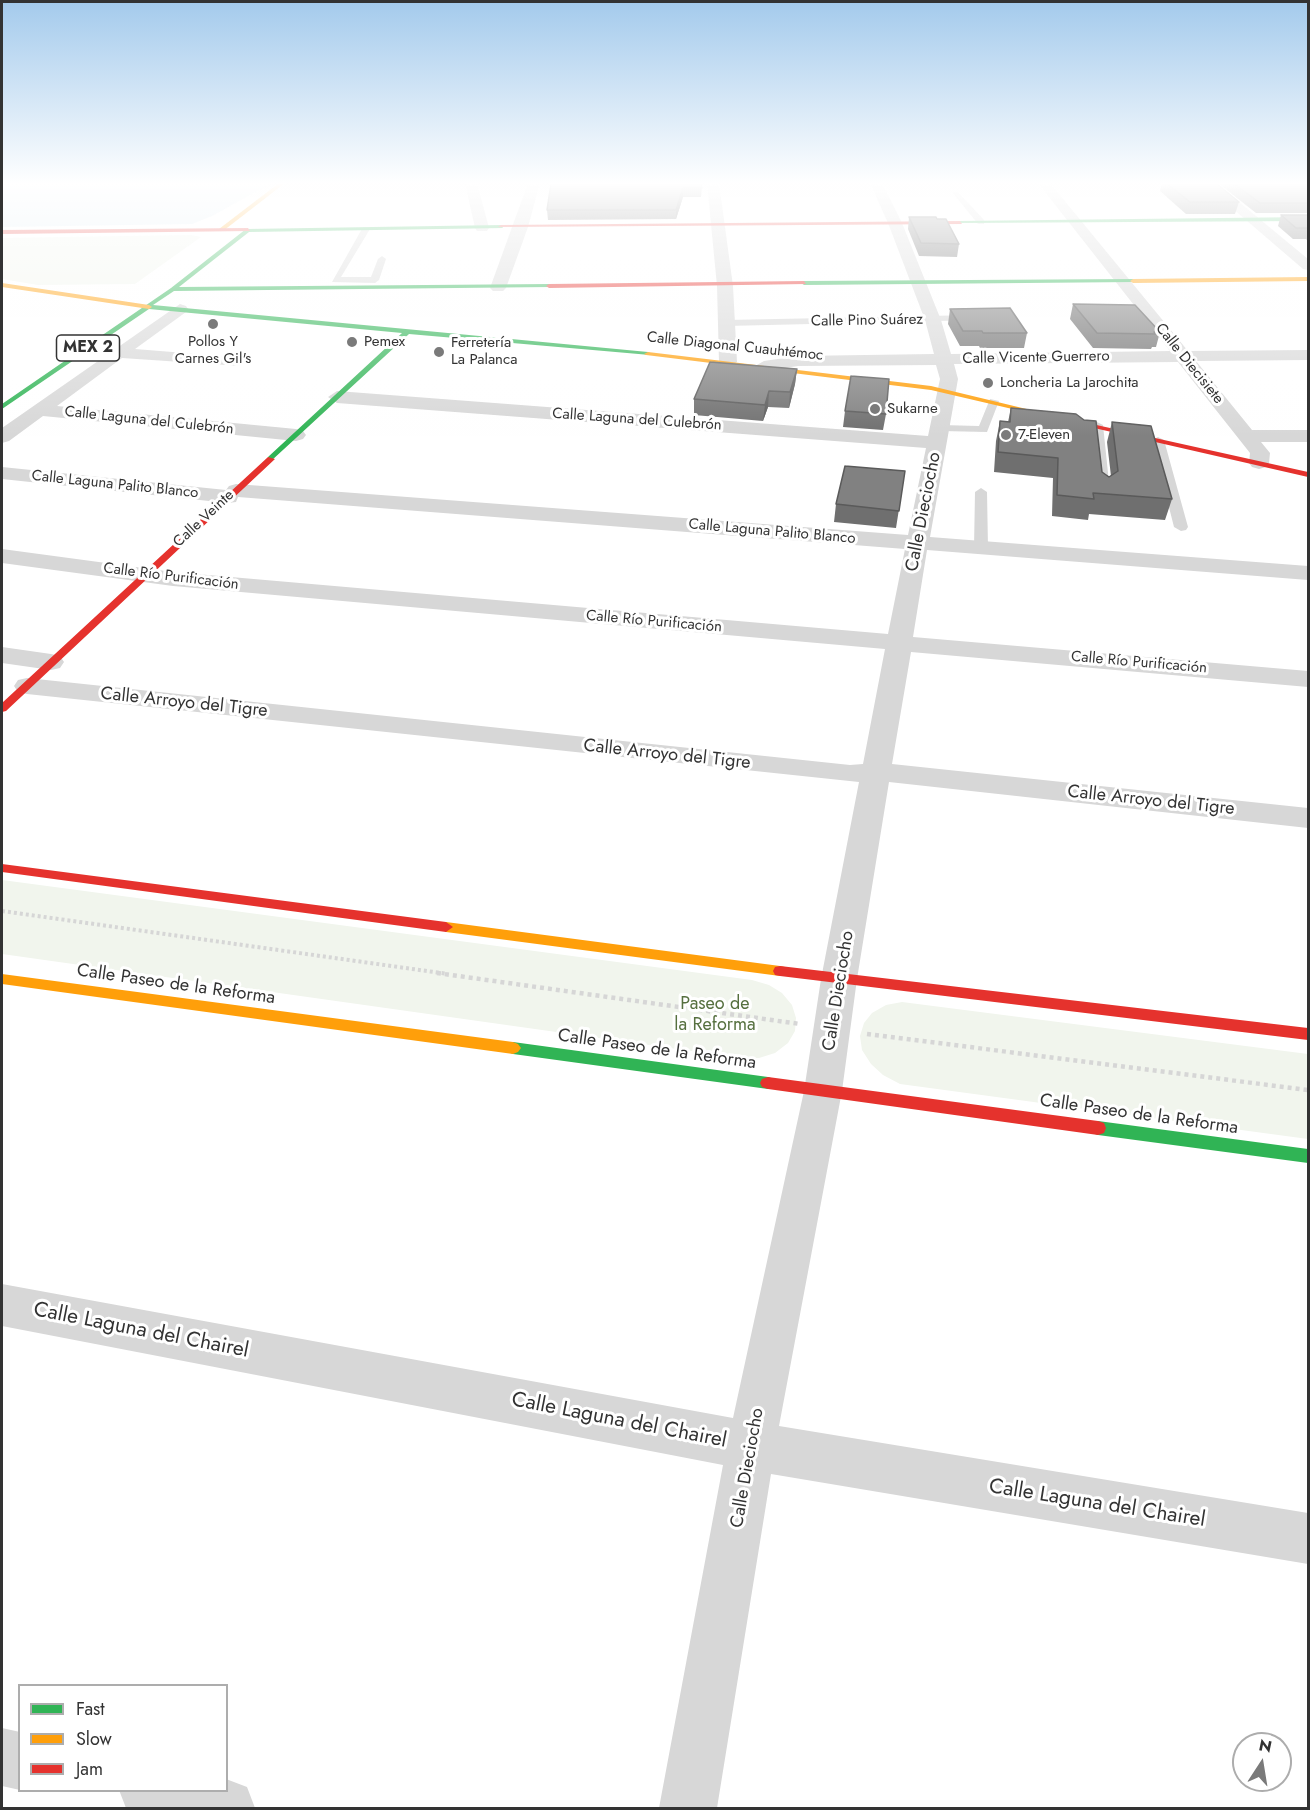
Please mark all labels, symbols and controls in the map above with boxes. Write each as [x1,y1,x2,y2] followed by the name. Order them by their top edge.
[811,311,923,331] street label: Calle Pino Suárez
[206,317,220,331] marker: Pollos Y Carnes Gil's
[1151,320,1227,408] street label: Calle Diecisiete
[646,329,824,365] street label: Calle Diagonal Cuauhtémoc
[175,333,251,368] place label: Pollos Y Carnes Gil's
[364,333,405,351] place label: Pemex
[451,334,517,369] place label: Ferretería La Palanca
[56,335,119,361] road number: MEX 2
[345,335,359,349] marker: Pemex
[432,345,446,359] marker: Ferretería La Palanca
[962,348,1110,368] street label: Calle Vicente Guerrero
[1000,374,1138,392] place label: Loncheria La Jarochita
[981,376,995,390] marker: Loncheria La Jarochita
[887,400,938,418] place label: Sukarne
[868,402,882,416] marker: Sukarne
[64,403,234,439] street label: Calle Laguna del Culebrón
[552,405,722,435] street label: Calle Laguna del Culebrón
[1018,426,1070,444] place label: 7-Eleven
[999,428,1013,442] marker: 7-Eleven
[902,450,946,574] street label: Calle Dieciocho
[31,467,199,503] street label: Calle Laguna Palito Blanco
[170,486,238,552] street label: Calle Veinte
[688,516,856,548] street label: Calle Laguna Palito Blanco
[102,560,240,594] street label: Calle Río Purificación
[585,607,723,637] street label: Calle Río Purificación
[1070,648,1208,678] street label: Calle Río Purificación
[99,683,269,723] street label: Calle Arroyo del Tigre
[582,735,752,775] street label: Calle Arroyo del Tigre
[1066,781,1236,821] street label: Calle Arroyo del Tigre
[819,929,859,1053] street label: Calle Dieciocho
[75,960,277,1010] street label: Calle Paseo de la Reforma
[674,994,756,1036] park label: Paseo de la Reforma
[556,1025,758,1075] street label: Calle Paseo de la Reforma
[1038,1090,1240,1140] street label: Calle Paseo de la Reforma
[31,1298,251,1364] street label: Calle Laguna del Chairel
[509,1388,729,1454] street label: Calle Laguna del Chairel
[727,1406,769,1530] street label: Calle Dieciocho
[987,1474,1207,1534] street label: Calle Laguna del Chairel
[18,1684,228,1792] legend
[76,1696,105,1722] text: Fast
[76,1726,112,1752] text: Slow
[1232,1732,1292,1792] north arrow
[1257,1733,1274,1758] text: N
[76,1756,103,1782] text: Jam

